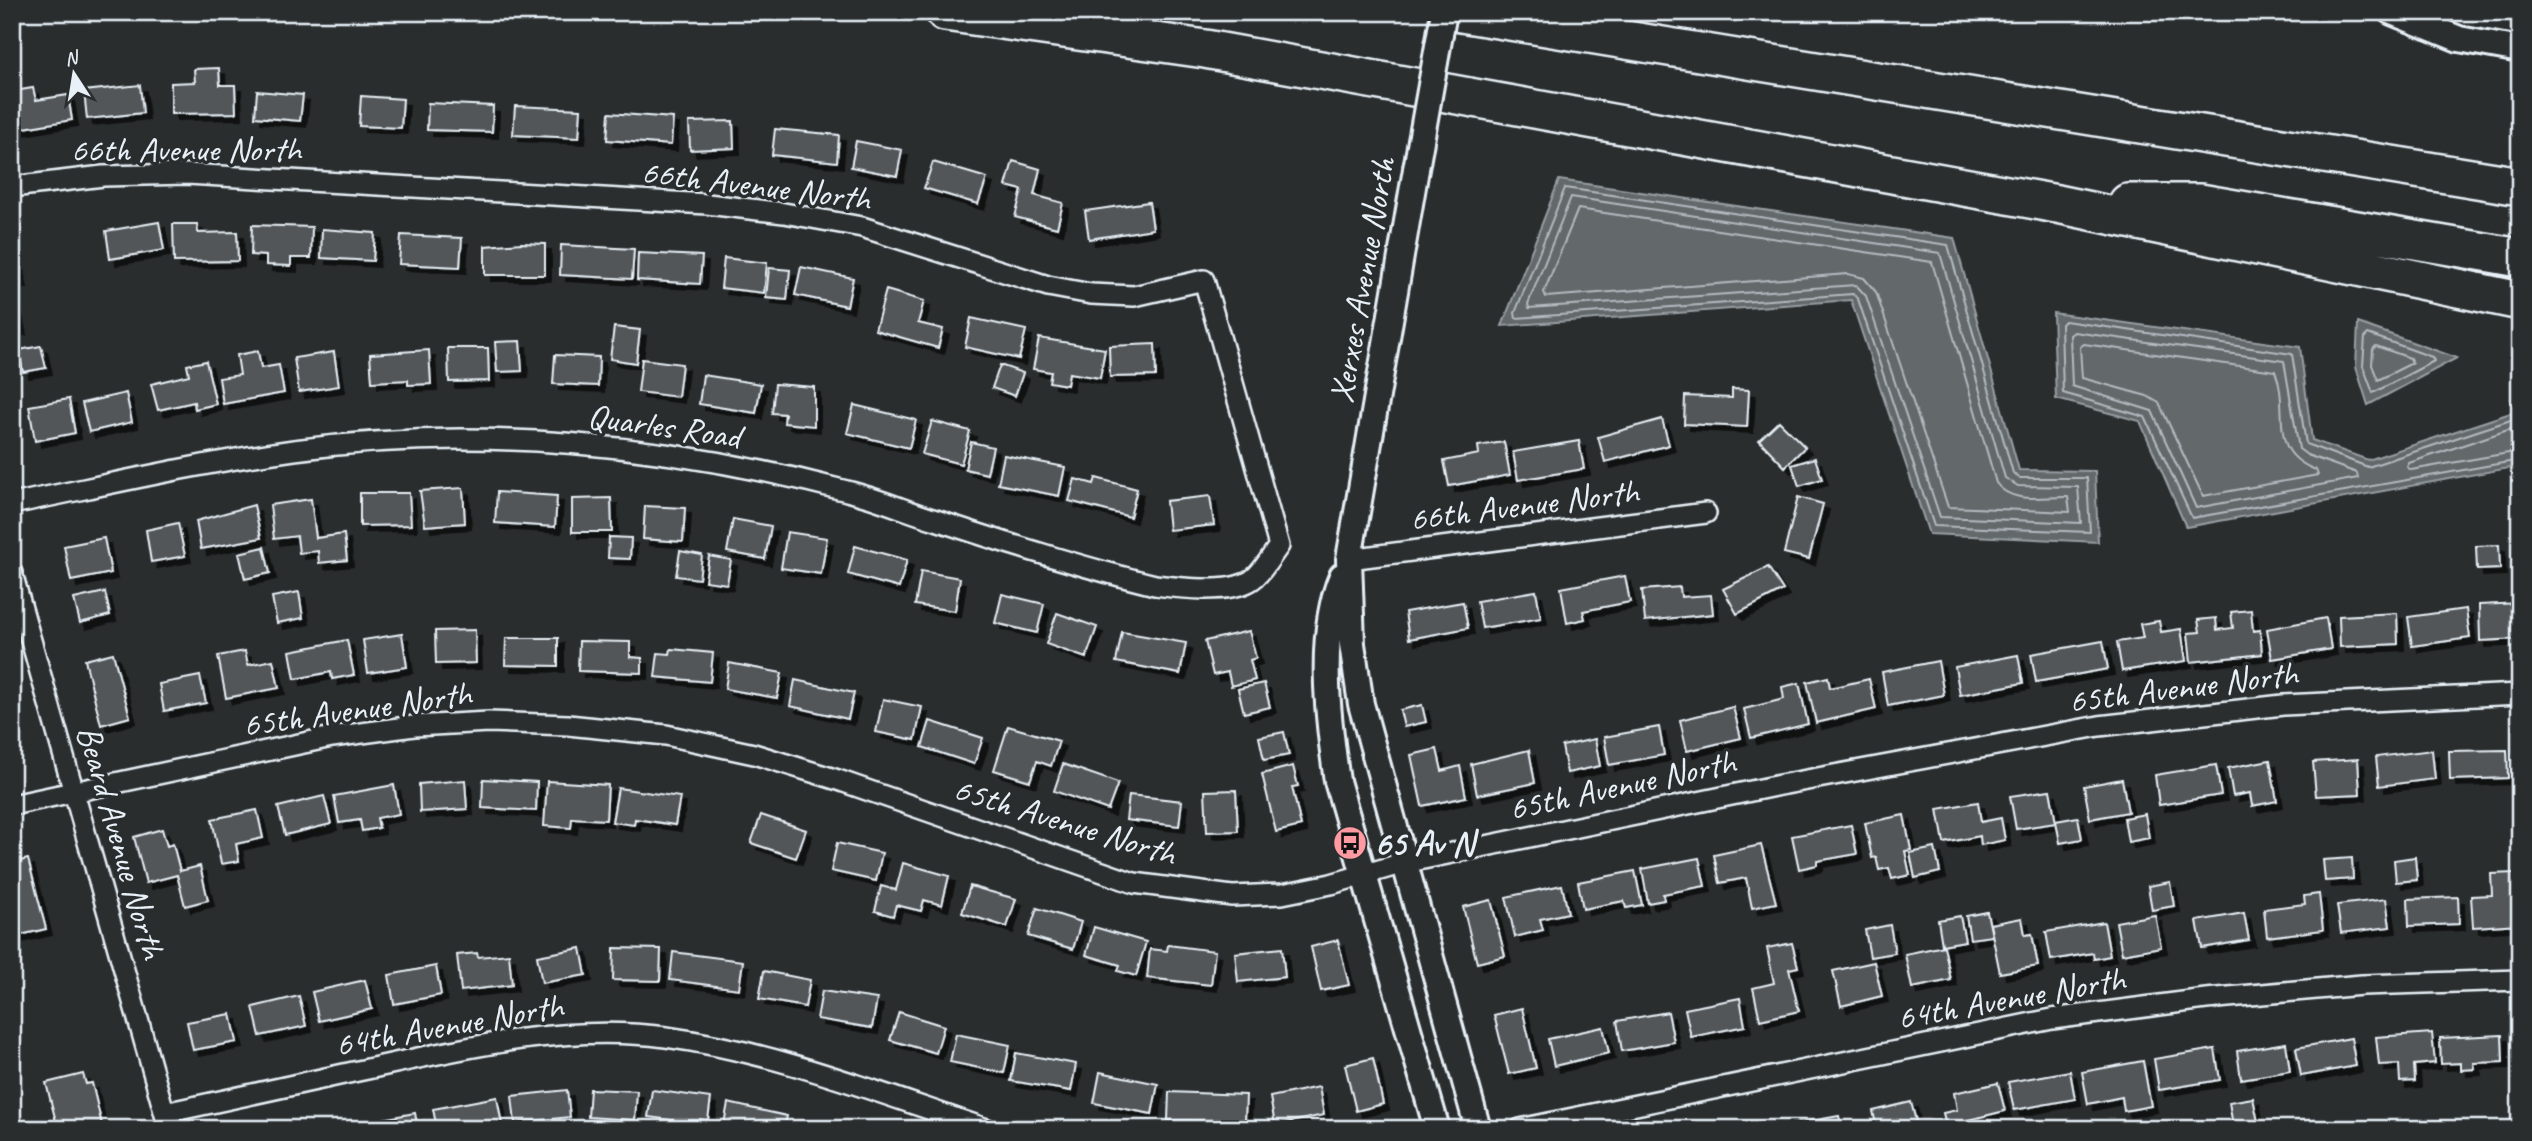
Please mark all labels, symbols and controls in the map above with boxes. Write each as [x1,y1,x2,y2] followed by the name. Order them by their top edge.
[38,38,108,108] north arrow
[62,45,82,71] text: N
[71,127,303,172] street label: 66th Avenue North
[639,149,875,222] street label: 66th Avenue North
[1318,152,1406,406] street label: Xerxes Avenue North
[585,393,748,460] street label: Quarles Road
[1407,468,1643,541] street label: 66th Avenue North
[2066,650,2302,723] street label: 65th Avenue North
[240,670,476,747] street label: 65th Avenue North
[66,720,176,966] street label: Beard Avenue North
[1505,739,1741,831] street label: 65th Avenue North
[948,766,1183,877] street label: 65th Avenue North
[1374,821,1479,866] place label: 65 Av N
[1331,824,1369,862] bus stop icon: 65 Av N
[1894,956,2130,1040] street label: 64th Avenue North
[332,983,568,1067] street label: 64th Avenue North

